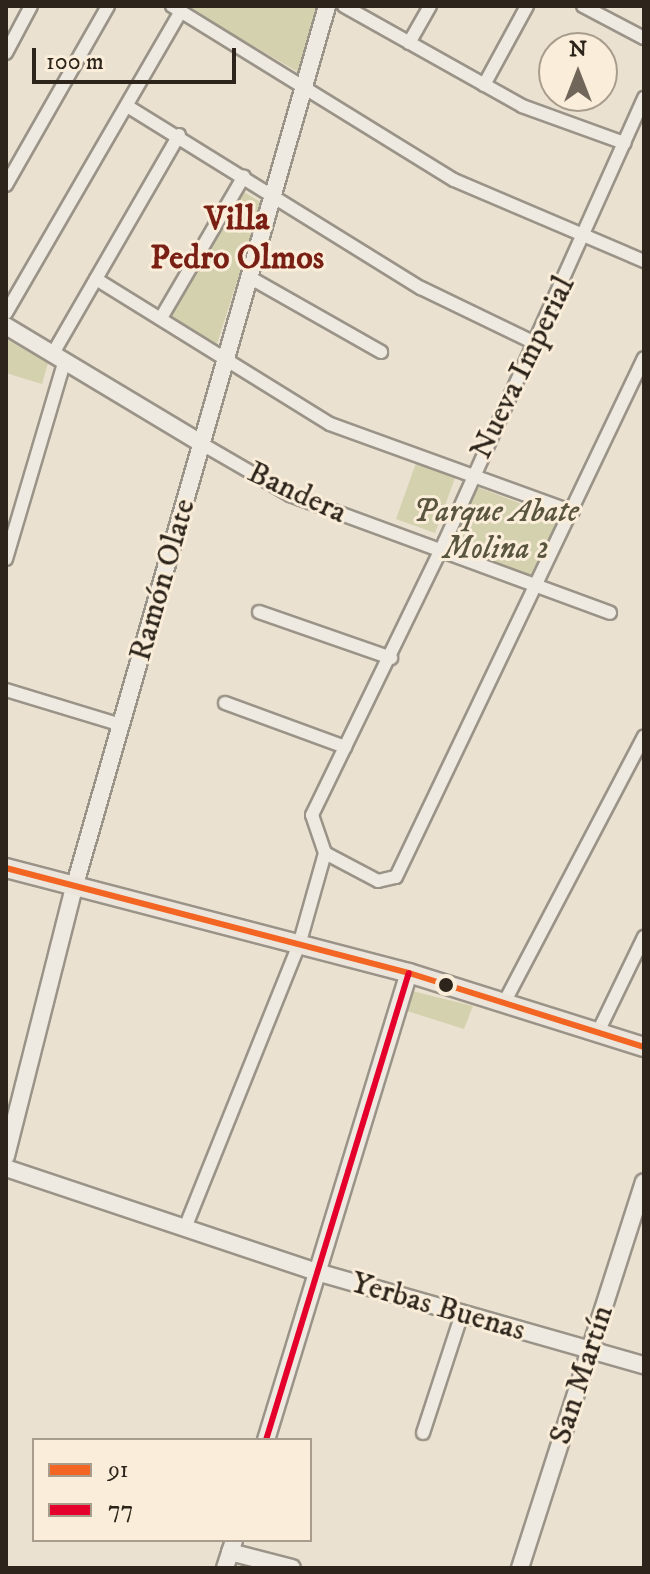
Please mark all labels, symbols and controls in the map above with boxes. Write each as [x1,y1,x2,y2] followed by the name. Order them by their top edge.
[36,32,240,82] scale bar
[538,32,618,112] north arrow
[569,36,587,63] text: N
[46,47,104,77] text: 100 m
[150,199,324,278] district label: Villa Pedro Olmos
[462,270,584,466] street label: Nueva Imperial
[241,453,353,533] street label: Bandera
[122,494,204,666] street label: Ramón Olate
[413,494,579,569] park label: Parque Abate Molina 2
[438,977,454,993] unlabelled marker
[346,1264,530,1350] street label: Yerbas Buenas
[542,1301,622,1449] street label: San Martín
[32,1438,312,1542] legend
[108,1455,129,1485] text: 91
[108,1495,133,1525] text: 77

